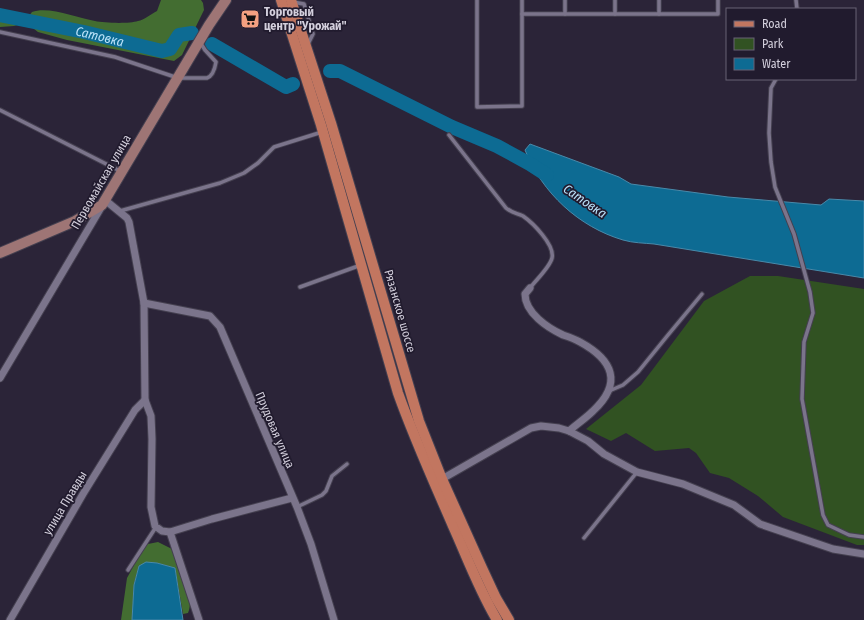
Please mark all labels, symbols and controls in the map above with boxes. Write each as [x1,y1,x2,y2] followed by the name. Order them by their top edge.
[264,5,347,33] place label: Торговый центр "Урожай"
[239,8,261,30] supermarket icon: Торговый центр "Урожай"
[726,8,856,80] legend
[762,17,787,31] text: Road
[74,23,126,49] water label: Сатовка
[762,37,784,51] text: Park
[762,57,791,71] text: Water
[68,132,134,232] street label: Первомайская улица
[560,181,610,221] water label: Сатовка
[381,268,419,354] street label: Рязанское шоссе
[253,390,297,470] street label: Прудовая улица
[40,468,90,538] street label: улица Правды

